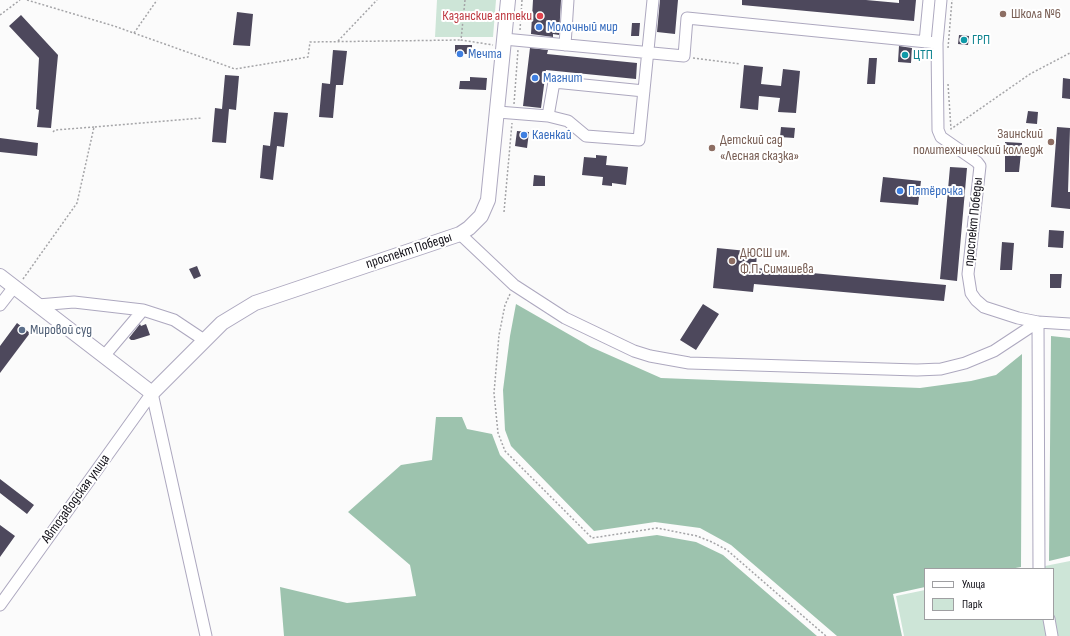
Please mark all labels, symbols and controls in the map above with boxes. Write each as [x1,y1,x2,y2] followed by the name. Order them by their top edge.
[1011,6,1061,22] place label: Школа №6
[442,8,532,24] place label: Казанские аптеки
[998,9,1008,19] marker: Школа №6
[535,11,545,21] marker: Казанские аптеки
[547,19,618,35] place label: Молочный мир
[534,22,544,32] marker: Молочный мир
[972,32,990,48] place label: ГРП
[959,35,969,45] marker: ГРП
[468,46,502,62] place label: Мечта
[913,47,933,63] place label: ЦТП
[455,49,465,59] marker: Мечта
[900,50,910,60] marker: ЦТП
[543,70,583,86] place label: Магнит
[530,73,540,83] marker: Магнит
[913,126,1043,158] place label: Заинский политехнический колледж
[532,127,572,143] place label: Каенкай
[519,130,529,140] marker: Каенкай
[720,132,799,164] place label: Детский сад «Лесная сказка»
[1046,137,1056,147] marker: Заинский политехнический колледж
[707,143,717,153] marker: Детский сад «Лесная сказка»
[961,177,987,267] street label: проспект Победы
[908,183,963,199] place label: Пятёрочка
[895,186,905,196] marker: Пятёрочка
[364,229,454,273] street label: проспект Победы
[740,245,814,278] place label: ДЮСШ им. Ф.П. Симашева
[727,256,737,266] marker: ДЮСШ им. Ф.П. Симашева
[30,322,92,338] place label: Мировой суд
[17,325,27,335] marker: Мировой суд
[38,451,114,547] street label: Автозаводская улица
[924,568,1054,620] legend
[962,577,985,592] text: Улица
[962,597,982,612] text: Парк

